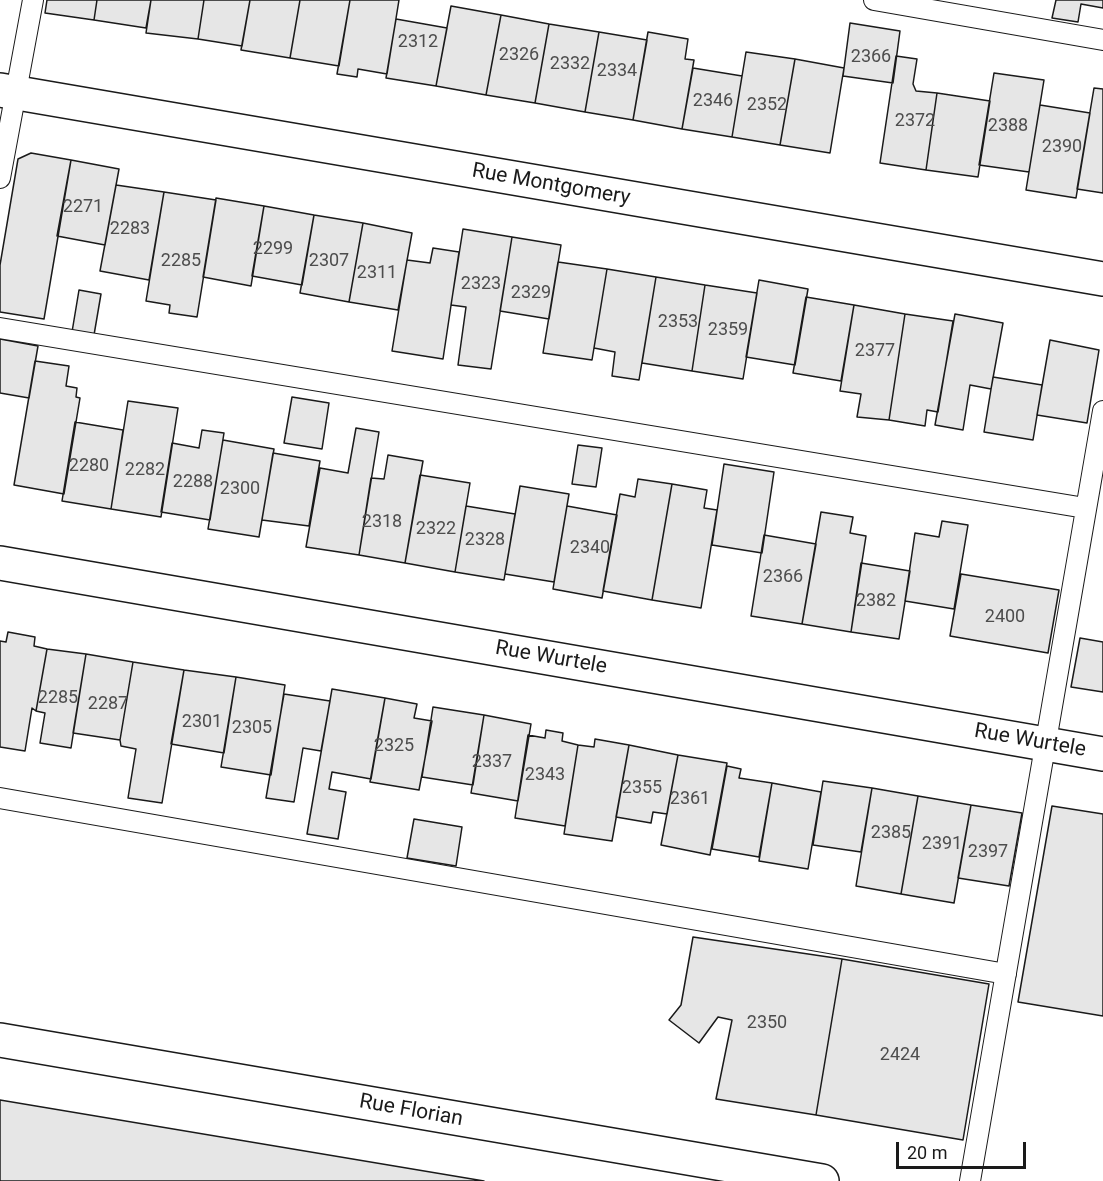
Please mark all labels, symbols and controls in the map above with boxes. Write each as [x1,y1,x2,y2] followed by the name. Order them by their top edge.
[398,31,438,53] house number: 2312
[499,44,539,66] house number: 2326
[851,46,891,68] house number: 2366
[550,53,590,75] house number: 2332
[597,60,637,82] house number: 2334
[693,90,733,112] house number: 2346
[747,94,787,116] house number: 2352
[895,110,935,132] house number: 2372
[988,115,1028,137] house number: 2388
[1042,136,1082,158] house number: 2390
[470,159,632,211] street label: Rue Montgomery
[63,196,103,218] house number: 2271
[110,218,150,240] house number: 2283
[253,238,293,260] house number: 2299
[161,250,201,272] house number: 2285
[309,250,349,272] house number: 2307
[357,262,397,284] house number: 2311
[461,273,501,295] house number: 2323
[511,282,551,304] house number: 2329
[658,311,698,333] house number: 2353
[708,319,748,341] house number: 2359
[855,340,895,362] house number: 2377
[69,455,109,477] house number: 2280
[125,459,165,481] house number: 2282
[173,471,213,493] house number: 2288
[220,478,260,500] house number: 2300
[362,511,402,533] house number: 2318
[416,518,456,540] house number: 2322
[465,529,505,551] house number: 2328
[570,537,610,559] house number: 2340
[763,566,803,588] house number: 2366
[856,590,896,612] house number: 2382
[985,606,1025,628] house number: 2400
[493,636,609,680] street label: Rue Wurtele
[38,687,78,709] house number: 2285
[88,693,128,715] house number: 2287
[182,711,222,733] house number: 2301
[232,717,272,739] house number: 2305
[972,719,1088,763] street label: Rue Wurtele
[374,735,414,757] house number: 2325
[472,751,512,773] house number: 2337
[525,764,565,786] house number: 2343
[622,777,662,799] house number: 2355
[670,788,710,810] house number: 2361
[871,822,911,844] house number: 2385
[922,833,962,855] house number: 2391
[968,841,1008,863] house number: 2397
[747,1012,787,1034] house number: 2350
[880,1044,920,1066] house number: 2424
[357,1089,465,1133] street label: Rue Florian
[899,1130,1030,1168] scale bar
[907,1142,947,1163] text: 20 m

